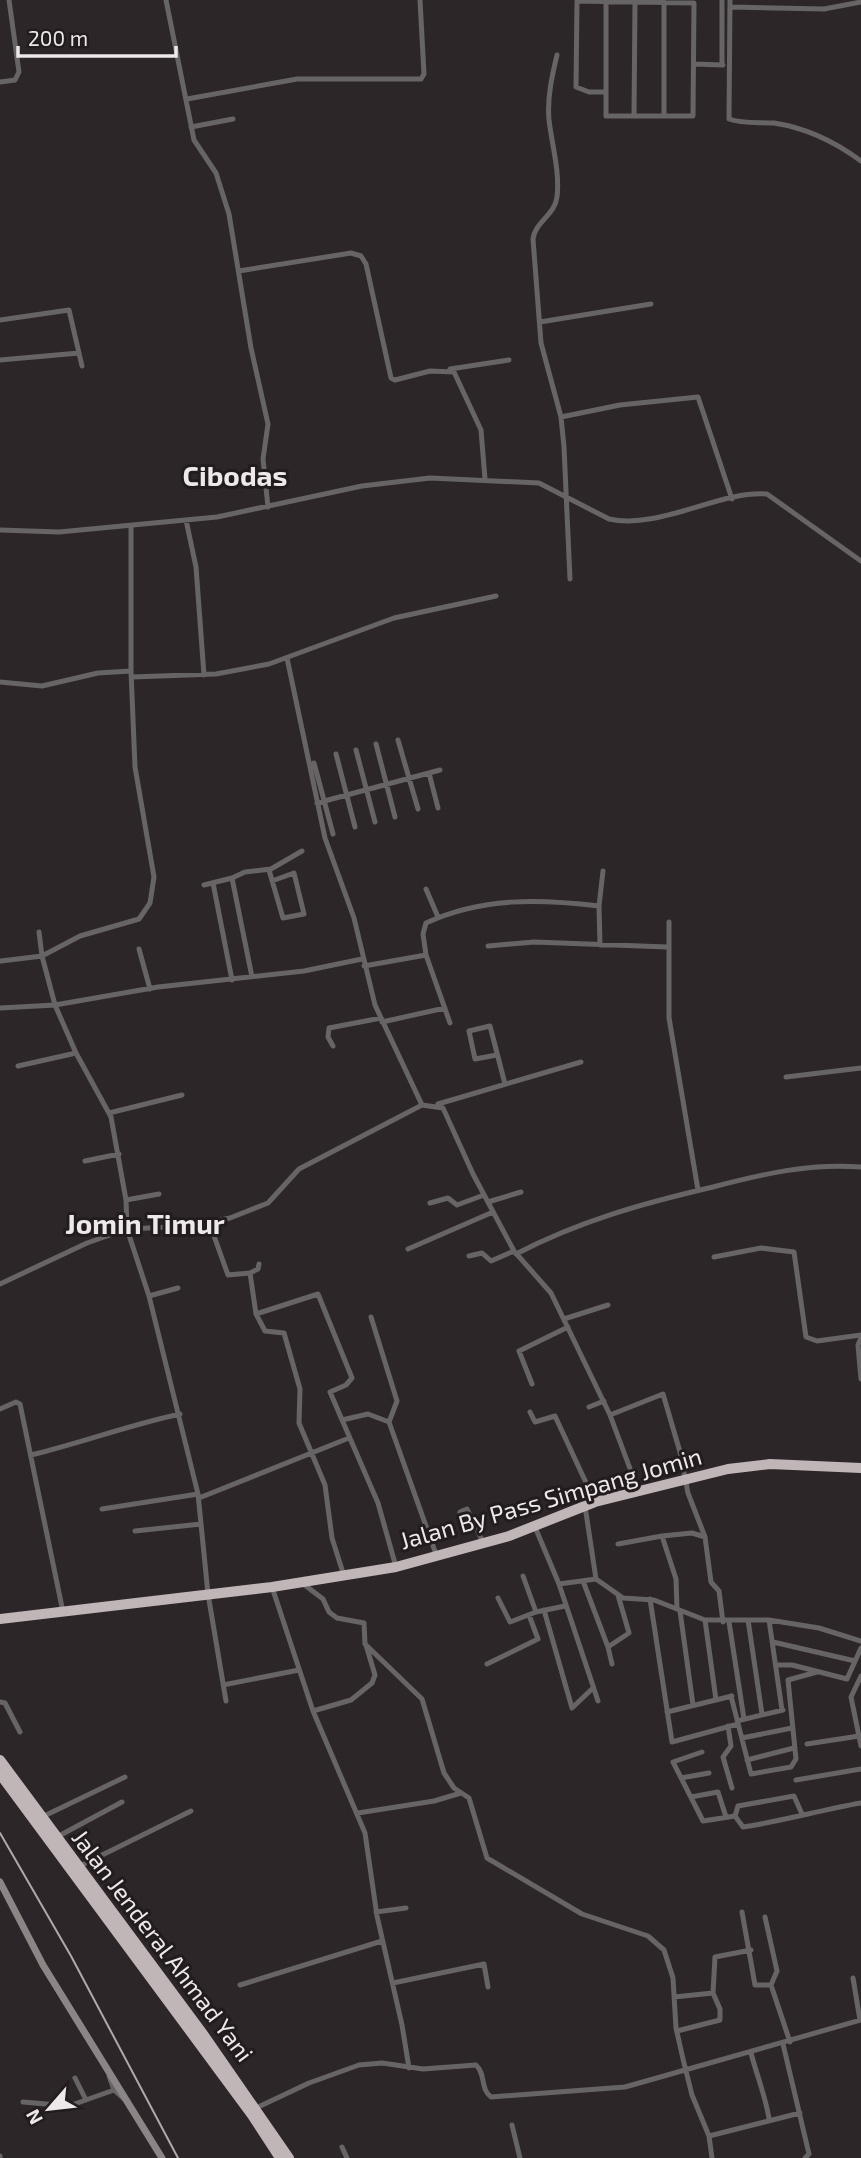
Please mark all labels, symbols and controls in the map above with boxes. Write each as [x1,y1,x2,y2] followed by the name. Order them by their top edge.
[18,14,175,58] scale bar
[28,25,88,50] text: 200 m
[183,458,287,492] district label: Cibodas
[65,1206,225,1240] district label: Jomin Timur
[396,1441,705,1555] street label: Jalan By Pass Simpang Jomin
[66,1823,260,2067] street label: Jalan Jenderal Ahmad Yani
[14,2074,84,2144] north arrow
[20,2106,47,2129] text: N

